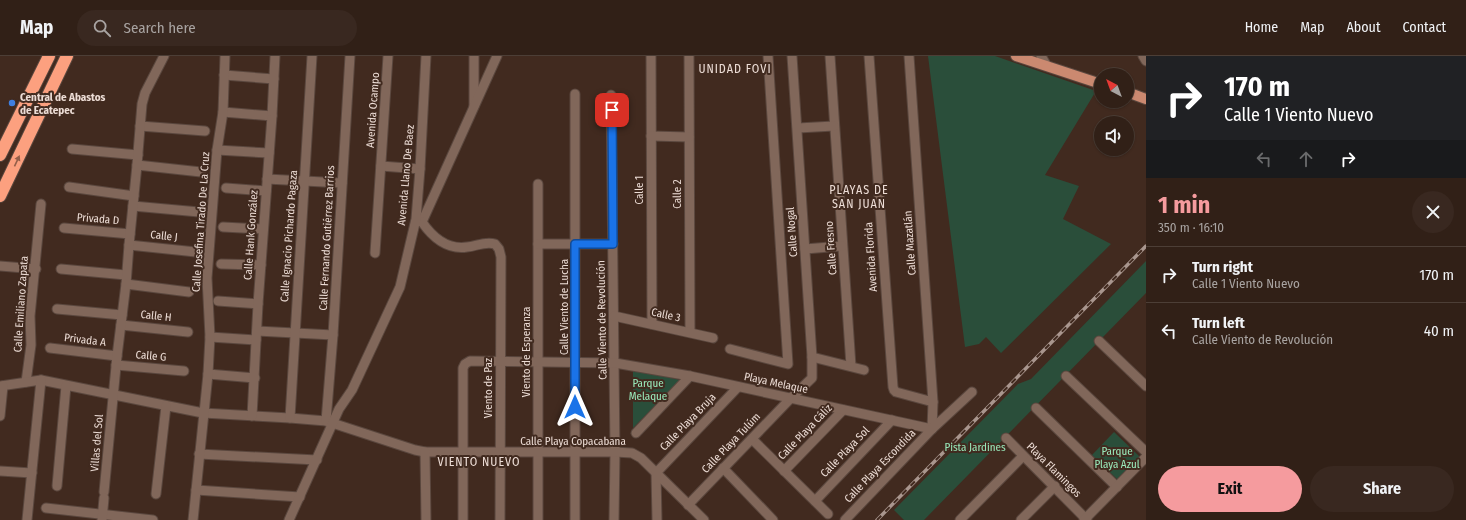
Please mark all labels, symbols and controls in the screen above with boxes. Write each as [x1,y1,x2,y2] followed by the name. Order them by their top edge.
[77,10,357,46] search box
[20,16,53,39] text: Map
[91,17,113,39] icon: search
[123,19,196,37] text: Search here
[1245,19,1278,36] text: Home
[1300,19,1324,36] text: Map
[1346,19,1381,36] text: About
[1403,19,1446,36] text: Contact
[698,62,772,76] district label: UNIDAD FOVI
[1094,68,1134,108] north arrow
[1094,68,1134,156] map controls
[1224,70,1290,103] text: 170 m
[364,72,382,148] street label: Avenida Ocampo
[1158,72,1210,124] icon: right
[20,91,106,117] place label: Central de Abastos de Ecatepec
[595,93,629,127] pin
[7,98,17,108] marker: Central de Abastos de Ecatepec
[601,99,623,121] icon: arrive
[1224,104,1373,126] text: Calle 1 Viento Nuevo
[1094,116,1134,156] button: sound
[395,123,417,226] street label: Avenida Llano De Baez
[1253,148,1275,170] icon: left
[1295,148,1317,170] icon: ahead
[1337,148,1359,170] icon: right
[190,151,212,293] street label: Calle Josefina Tirado De La Cruz
[14,155,20,167] one-way arrow
[317,165,337,311] street label: Calle Fernando Gutiérrez Barrios
[278,170,300,302] street label: Calle Ignacio Pichardo Pagaza
[633,176,646,204] street label: Calle 1
[671,179,684,209] street label: Calle 2
[829,183,889,211] district label: PLAYAS DE SAN JUAN
[241,189,261,280] street label: Calle Hank González
[1158,191,1210,219] text: 1 min
[1412,191,1454,233] button: close
[784,206,800,257] street label: Calle Nogal
[901,210,919,276] street label: Calle Mazatlán
[76,211,120,227] street label: Privada D
[823,220,839,275] street label: Calle Fresno
[1158,220,1224,235] text: 350 m · 16:10
[862,222,880,292] street label: Avenida Florida
[150,228,178,244] street label: Calle J
[11,255,31,353] street label: Calle Emiliano Zapata
[1192,258,1253,276] text: Turn right
[558,259,571,355] street label: Calle Viento de Lucha
[594,260,610,380] street label: Calle Viento de Revolución
[1158,264,1180,286] icon: right
[1419,266,1454,284] text: 170 m
[1192,276,1300,291] text: Calle 1 Viento Nuevo
[650,306,682,324] street label: Calle 3
[520,307,533,397] street label: Viento de Esperanza
[140,308,172,324] street label: Calle H
[1192,314,1245,332] text: Turn left
[1158,320,1180,342] icon: left
[1424,322,1454,340] text: 40 m
[63,331,107,349] street label: Privada A
[1192,332,1333,347] text: Calle Viento de Revolución
[135,348,167,364] street label: Calle G
[482,357,495,418] street label: Viento de Paz
[743,370,809,396] street label: Playa Melaque
[629,377,667,403] park label: Parque Melaque
[554,386,596,428] position arrow
[657,391,719,453] street label: Calle Playa Bruja
[775,401,835,462] street label: Calle Playa Cáliz
[699,410,763,476] street label: Calle Playa Tulúm
[88,414,106,472] street label: Villas del Sol
[818,424,872,480] street label: Calle Playa Sol
[842,427,918,505] street label: Calle Playa Escondida
[520,435,626,448] street label: Calle Playa Copacabana
[1024,440,1084,500] street label: Playa Flamingos
[944,441,1006,454] park label: Pista Jardines
[1094,445,1140,471] park label: Parque Playa Azul
[437,455,521,469] district label: VIENTO NUEVO
[1158,466,1302,512] button: Exit
[1310,466,1454,512] button: Share

